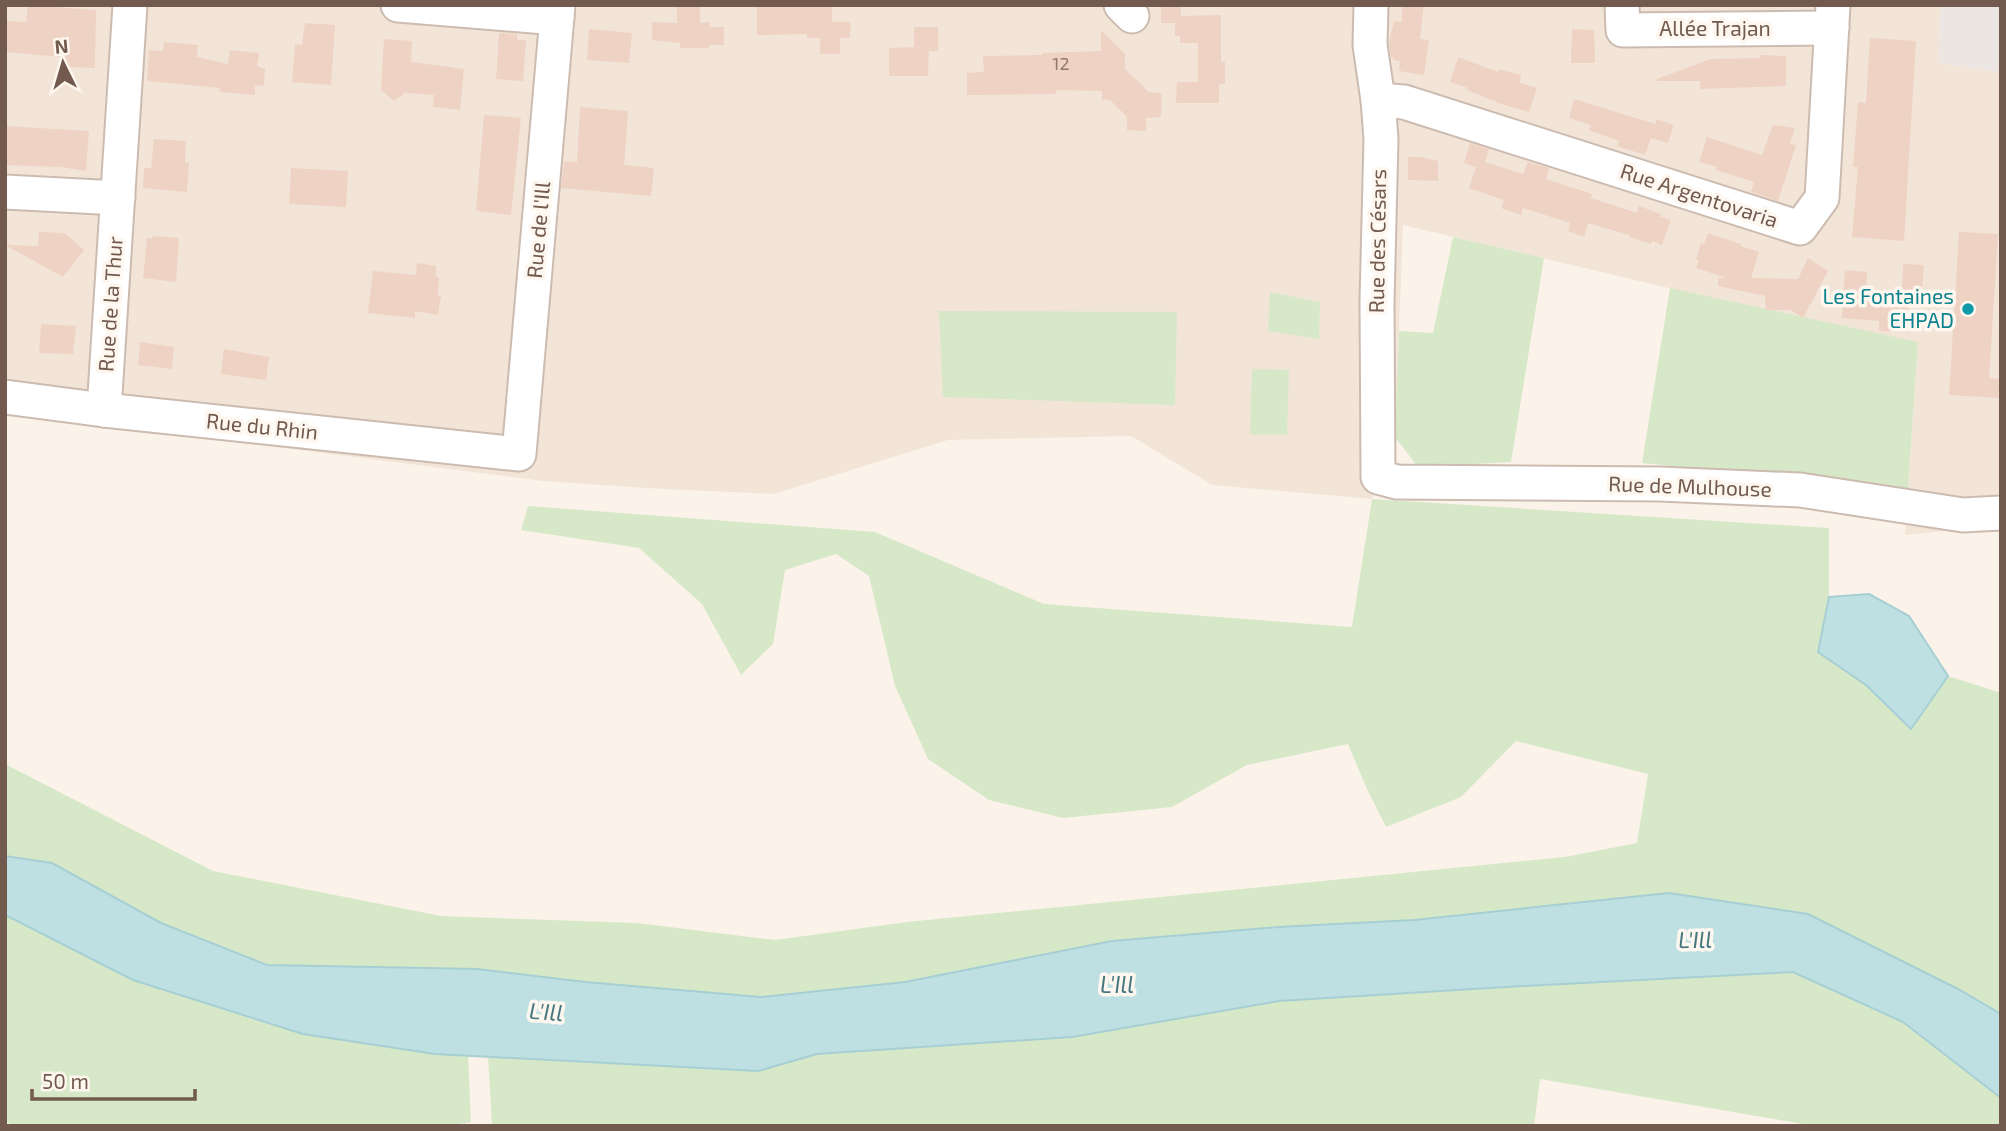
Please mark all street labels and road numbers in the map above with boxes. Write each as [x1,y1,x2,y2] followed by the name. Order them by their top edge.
[1659,15,1771,41] street label: Allée Trajan
[1617,157,1782,232] street label: Rue Argentovaria
[1363,169,1390,313] street label: Rue des Césars
[521,180,554,279] street label: Rue de l'Ill
[92,235,127,372] street label: Rue de la Thur
[205,407,319,444] street label: Rue du Rhin
[1608,470,1772,501] street label: Rue de Mulhouse

